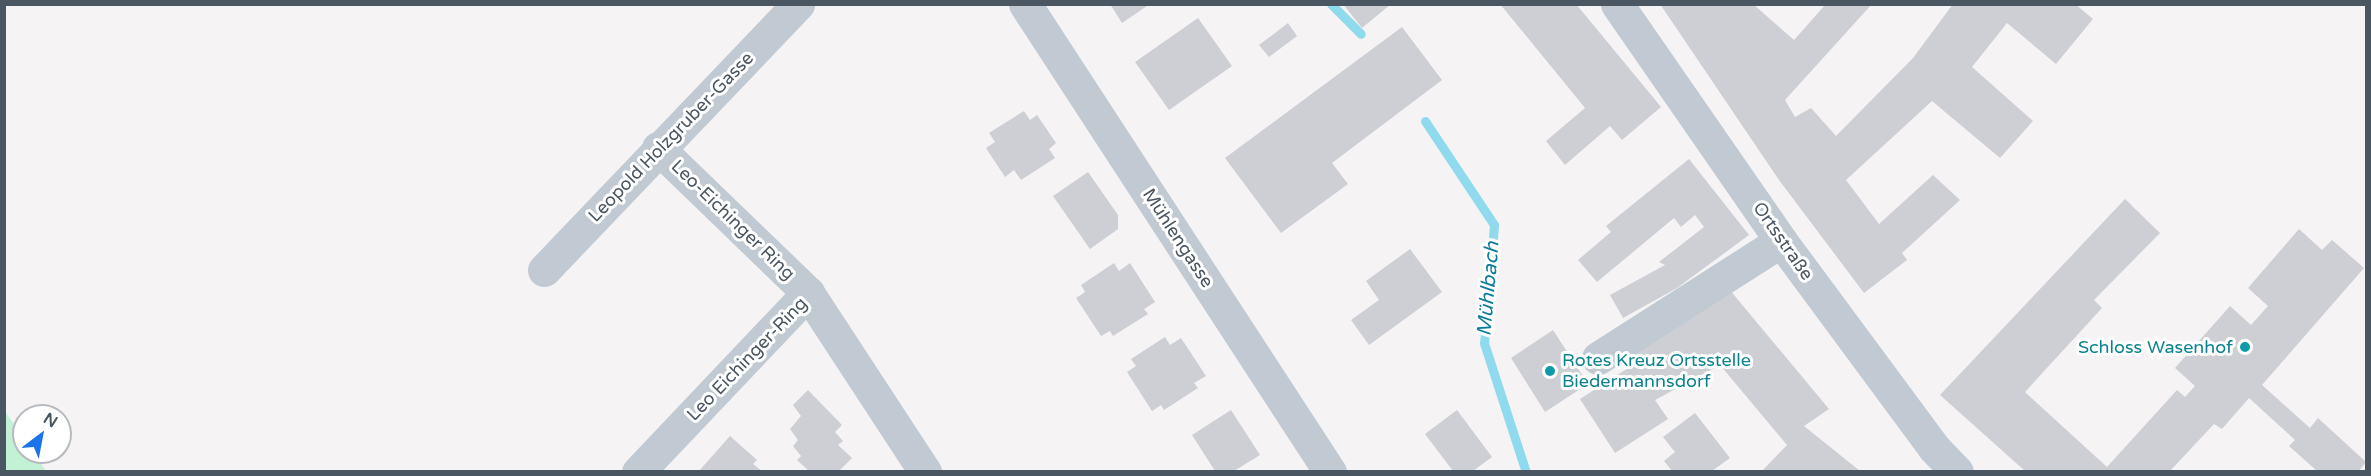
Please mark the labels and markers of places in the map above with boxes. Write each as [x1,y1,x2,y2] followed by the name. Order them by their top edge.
[2078,336,2233,358] place label: Schloss Wasenhof
[2238,340,2252,354] marker: Schloss Wasenhof
[1562,350,1751,392] place label: Rotes Kreuz Ortsstelle Biedermannsdorf
[1543,364,1557,378] marker: Rotes Kreuz Ortsstelle Biedermannsdorf

